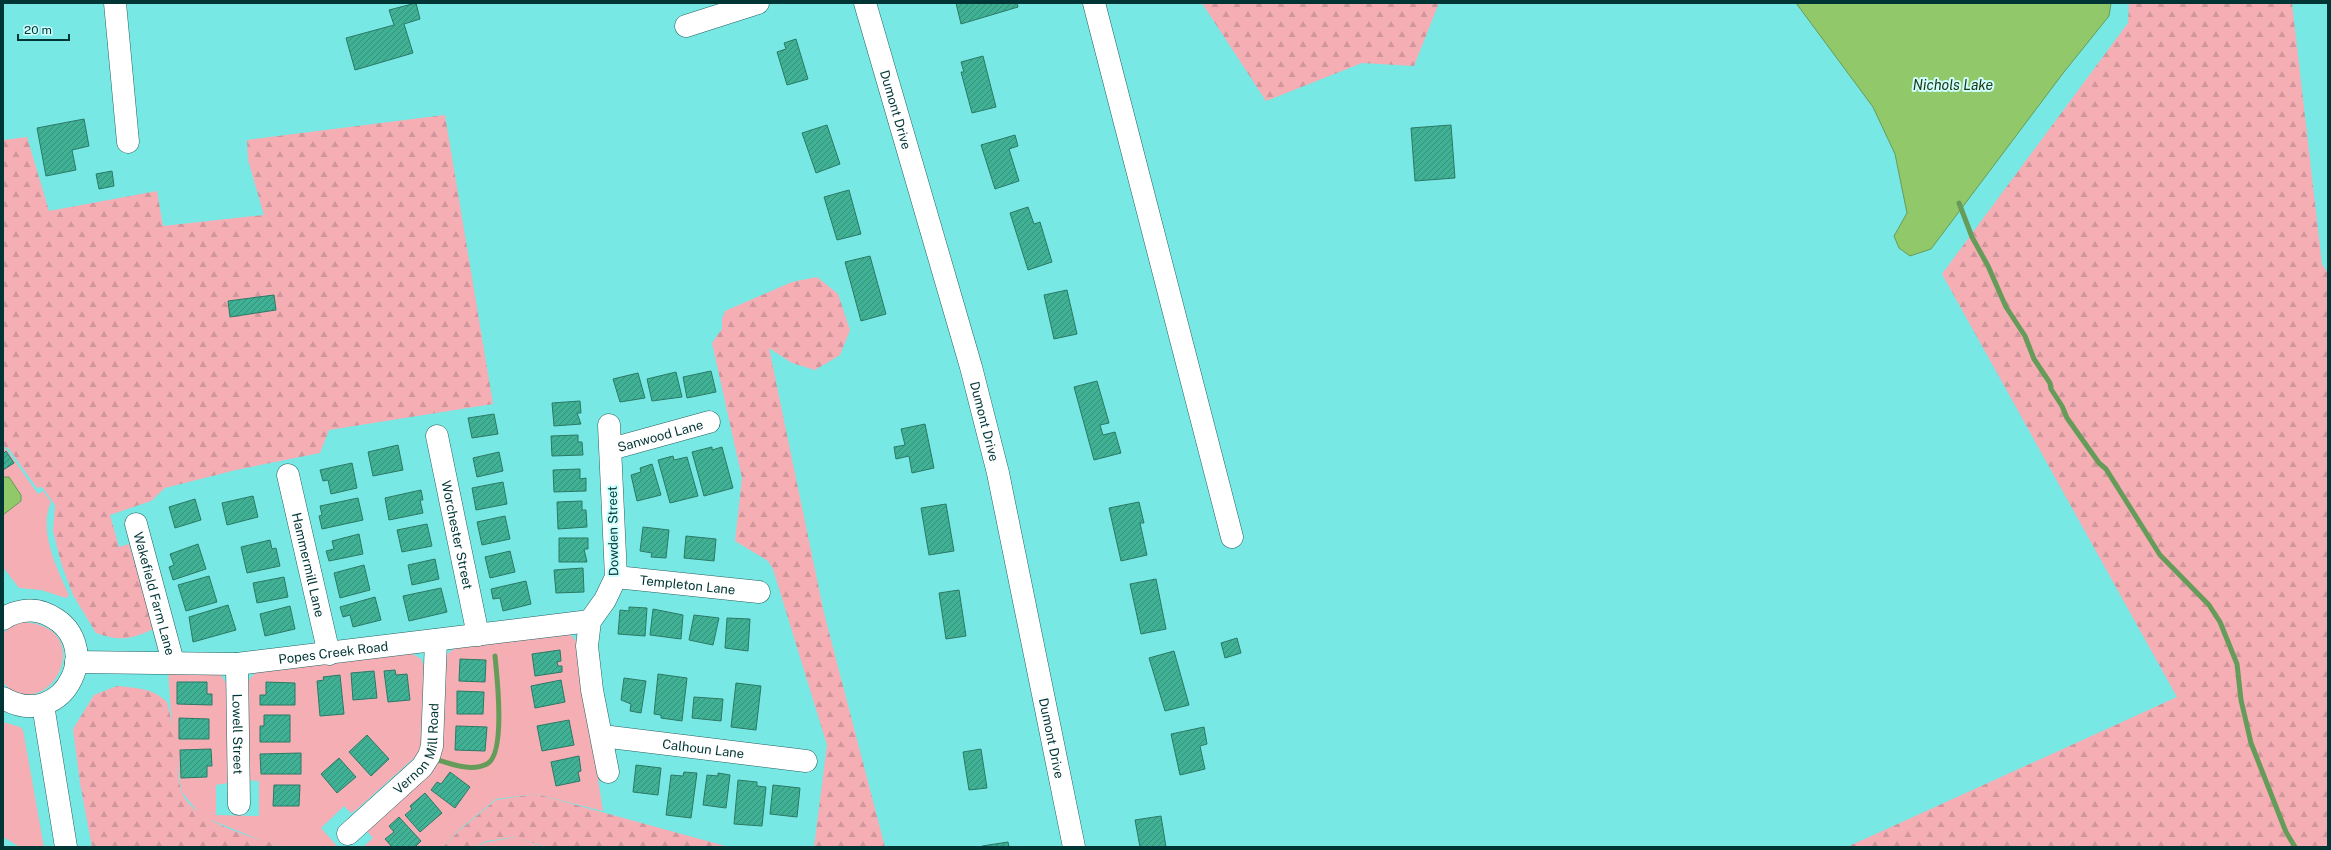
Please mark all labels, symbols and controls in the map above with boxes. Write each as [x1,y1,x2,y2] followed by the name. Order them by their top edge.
[18,16,69,42] scale bar
[24,23,52,37] text: 20 m
[877,68,915,151] street label: Dumont Drive
[1913,77,1994,93] water label: Nichols Lake
[967,380,1002,463] street label: Dumont Drive
[616,417,705,454] street label: Sanwood Lane
[439,479,476,591] street label: Worchester Street
[605,486,621,576] street label: Dowden Street
[289,511,328,618] street label: Hammermill Lane
[131,530,178,657] street label: Wakefield Farm Lane
[639,572,736,597] street label: Templeton Lane
[278,638,389,666] street label: Popes Creek Road
[230,693,246,775] street label: Lowell Street
[1036,696,1067,780] street label: Dumont Drive
[390,703,441,797] street label: Vernon Mill Road
[661,736,745,761] street label: Calhoun Lane

